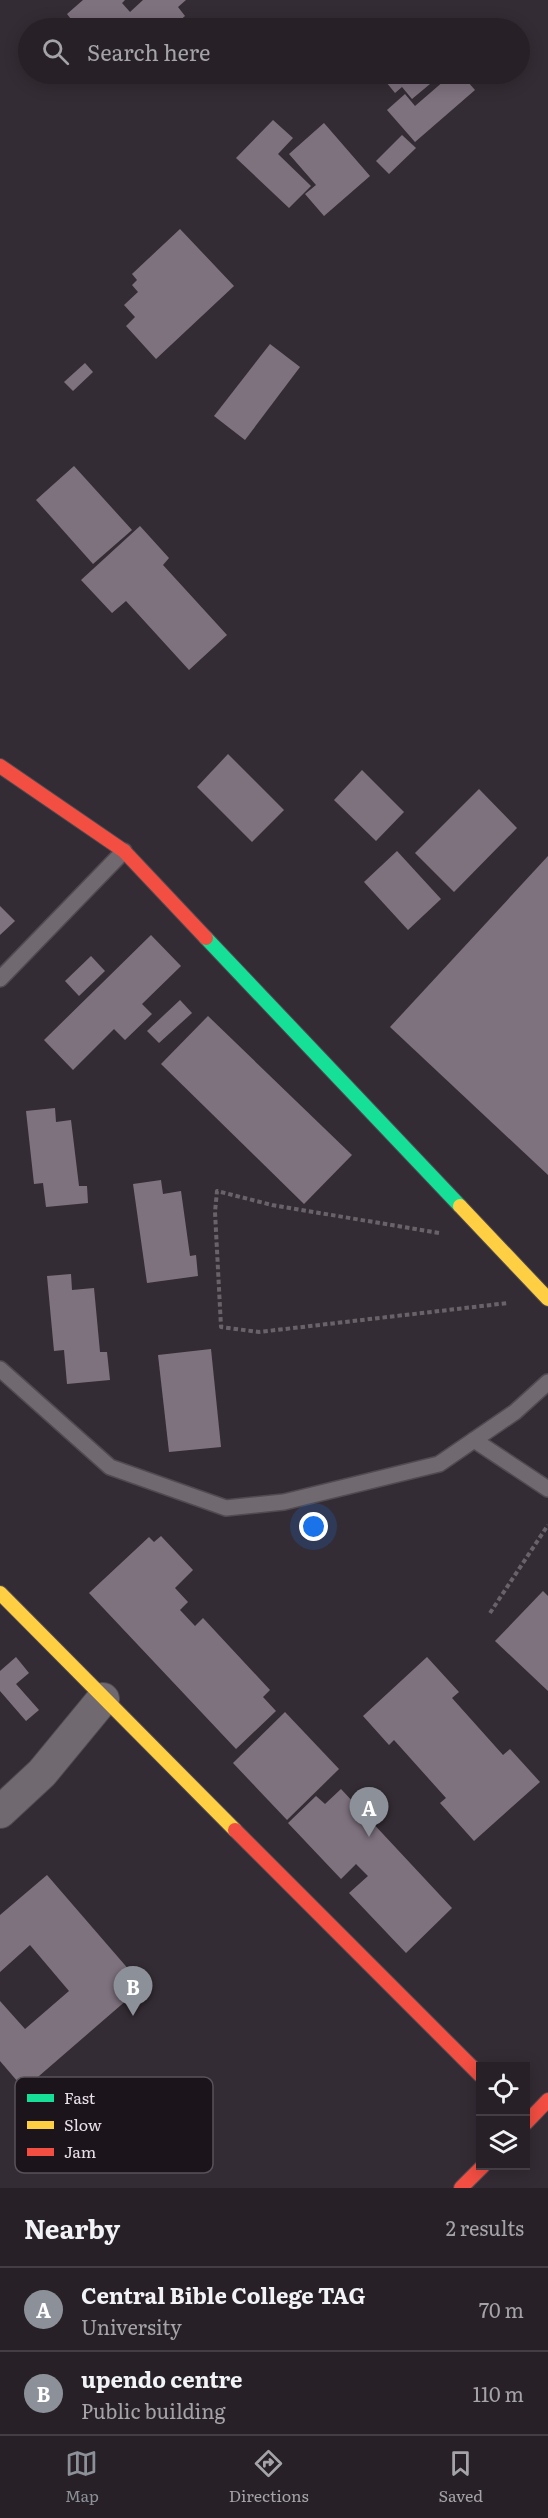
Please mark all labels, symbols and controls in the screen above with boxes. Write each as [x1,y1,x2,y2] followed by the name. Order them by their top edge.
[18,18,530,84] search box
[39,35,72,68] icon: search
[87,35,210,68] text: Search here
[299,1512,328,1541] your location
[350,1788,388,1837] pin: A
[114,1966,152,2016] pin: B
[476,2062,530,2170] map controls
[476,2062,530,2116] button: locate
[15,2077,213,2173] legend
[64,2085,96,2109] text: Fast
[64,2112,102,2136] text: Slow
[476,2116,530,2170] button: layers
[64,2139,97,2163] text: Jam
[24,2208,120,2247] text: Nearby
[446,2212,524,2242] text: 2 results
[81,2278,365,2311] text: Central Bible College TAG
[36,2294,51,2324] text: A
[479,2294,524,2324] text: 70 m
[81,2311,182,2341] text: University
[81,2362,243,2395] text: upendo centre
[37,2378,50,2408] text: B
[473,2378,524,2408] text: 110 m
[81,2395,226,2425] text: Public building
[65,2447,99,2507] tab: Map
[229,2447,309,2507] tab: Directions
[439,2447,483,2507] tab: Saved

